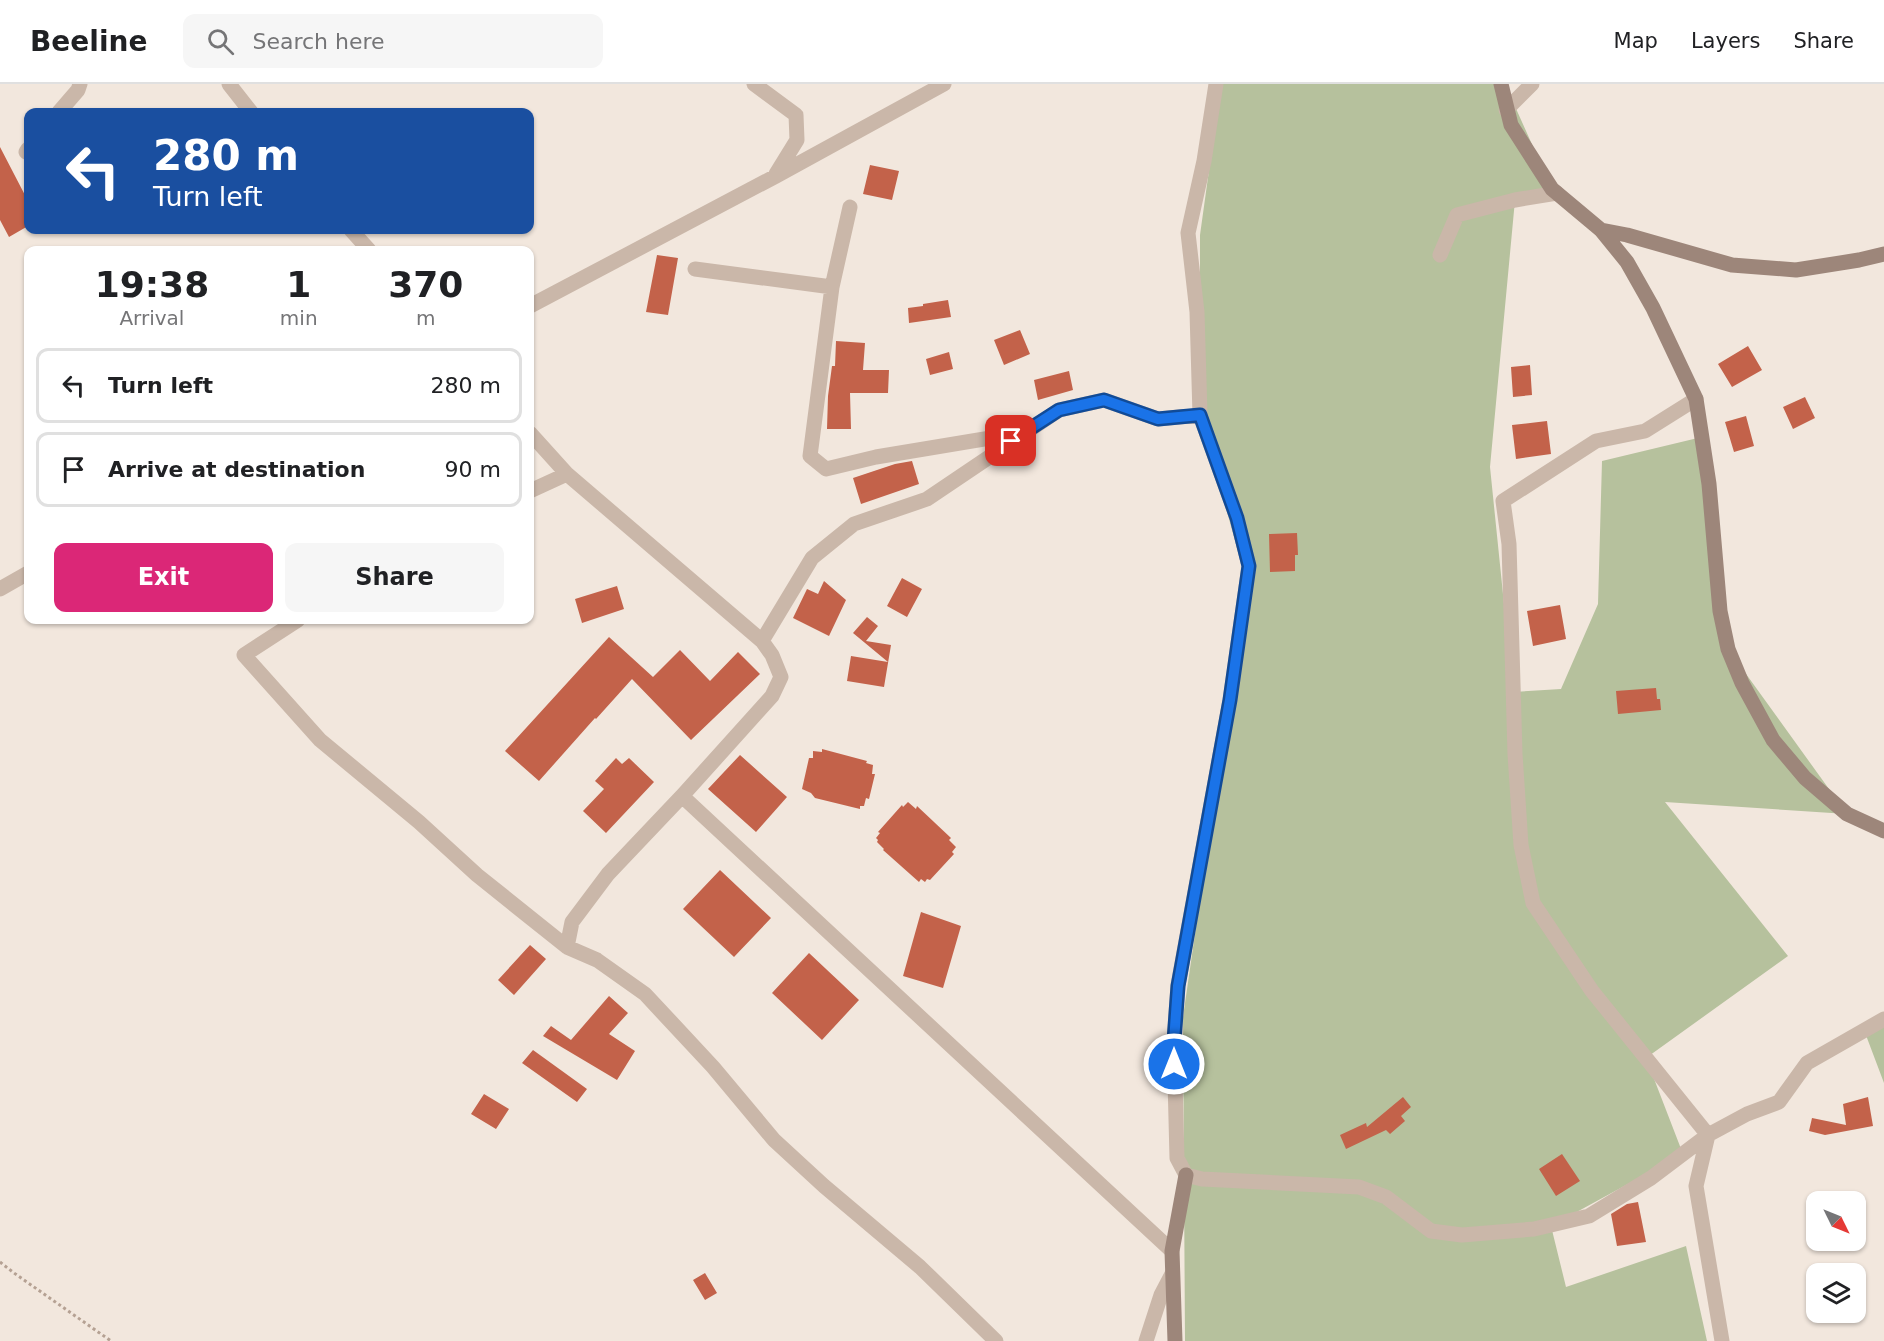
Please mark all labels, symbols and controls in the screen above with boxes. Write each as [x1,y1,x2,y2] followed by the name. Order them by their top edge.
[183,14,603,68] search box
[30,25,147,58] text: Beeline
[204,25,237,58] icon: search
[252,29,385,54] text: Search here
[1614,29,1658,53] text: Map
[1691,29,1760,53] text: Layers
[1793,29,1854,53] text: Share
[153,131,299,180] text: 280 m
[54,132,132,210] icon: left
[153,181,263,212] text: Turn left
[95,264,209,305] text: 19:38
[286,264,311,305] text: 1
[388,264,463,305] text: 370
[119,306,184,330] text: Arrival
[280,306,318,330] text: min
[416,306,436,330] text: m
[57,369,90,402] icon: left
[108,373,213,398] text: Turn left
[431,373,501,398] text: 280 m
[985,415,1036,466] pin
[994,424,1027,457] icon: arrive
[57,453,90,486] icon: arrive
[108,457,365,482] text: Arrive at destination
[445,457,501,482] text: 90 m
[54,543,273,612] button: Exit
[285,543,504,612] button: Share
[1142,1032,1206,1096] position arrow
[1806,1191,1866,1251] north arrow
[1806,1191,1866,1323] map controls
[1806,1263,1866,1323] button: layers

